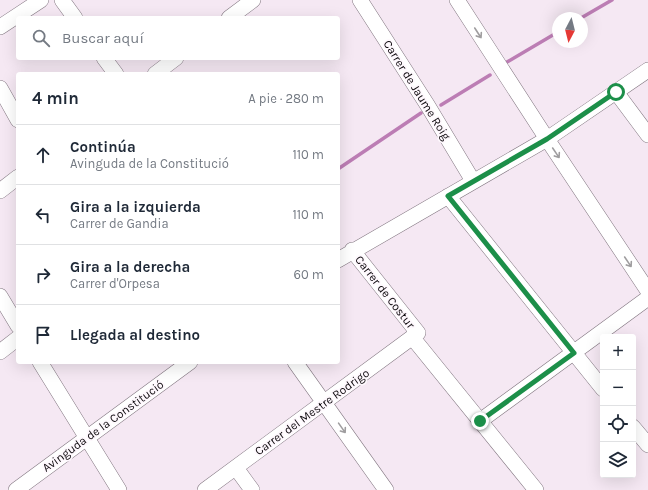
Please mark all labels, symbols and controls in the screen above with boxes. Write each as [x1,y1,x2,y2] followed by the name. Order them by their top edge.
[552,12,588,48] north arrow
[16,16,340,60] search box
[30,27,52,49] icon: search
[474,27,482,38] one-way arrow
[62,29,144,47] text: Buscar aquí
[381,37,454,143] street label: Carrer de Jaume Roig
[607,83,625,101] route start
[32,88,79,108] text: 4 min
[248,91,324,106] text: A pie · 280 m
[70,138,136,156] text: Continúa
[32,144,54,166] icon: ahead
[292,147,324,162] text: 110 m
[552,148,561,159] one-way arrow
[70,156,229,171] text: Avinguda de la Constitució
[70,198,201,216] text: Gira a la izquierda
[32,204,54,226] icon: left
[292,207,324,222] text: 110 m
[70,216,169,231] text: Carrer de Gandia
[352,253,418,332] street label: Carrer de Costur
[625,256,633,268] one-way arrow
[70,258,190,276] text: Gira a la derecha
[32,264,54,286] icon: right
[294,267,324,282] text: 60 m
[70,276,160,291] text: Carrer d'Orpesa
[32,324,54,346] icon: arrive
[70,326,200,344] text: Llegada al destino
[600,334,636,478] map controls
[600,334,636,370] button: +
[252,366,372,458] street label: Carrer del Mestre Rodrigo
[600,370,636,406] button: −
[40,377,166,475] street label: Avinguda de la Constitució
[600,406,636,442] button: locate
[471,412,489,430] route end
[338,422,346,433] one-way arrow
[600,442,636,478] button: layers

